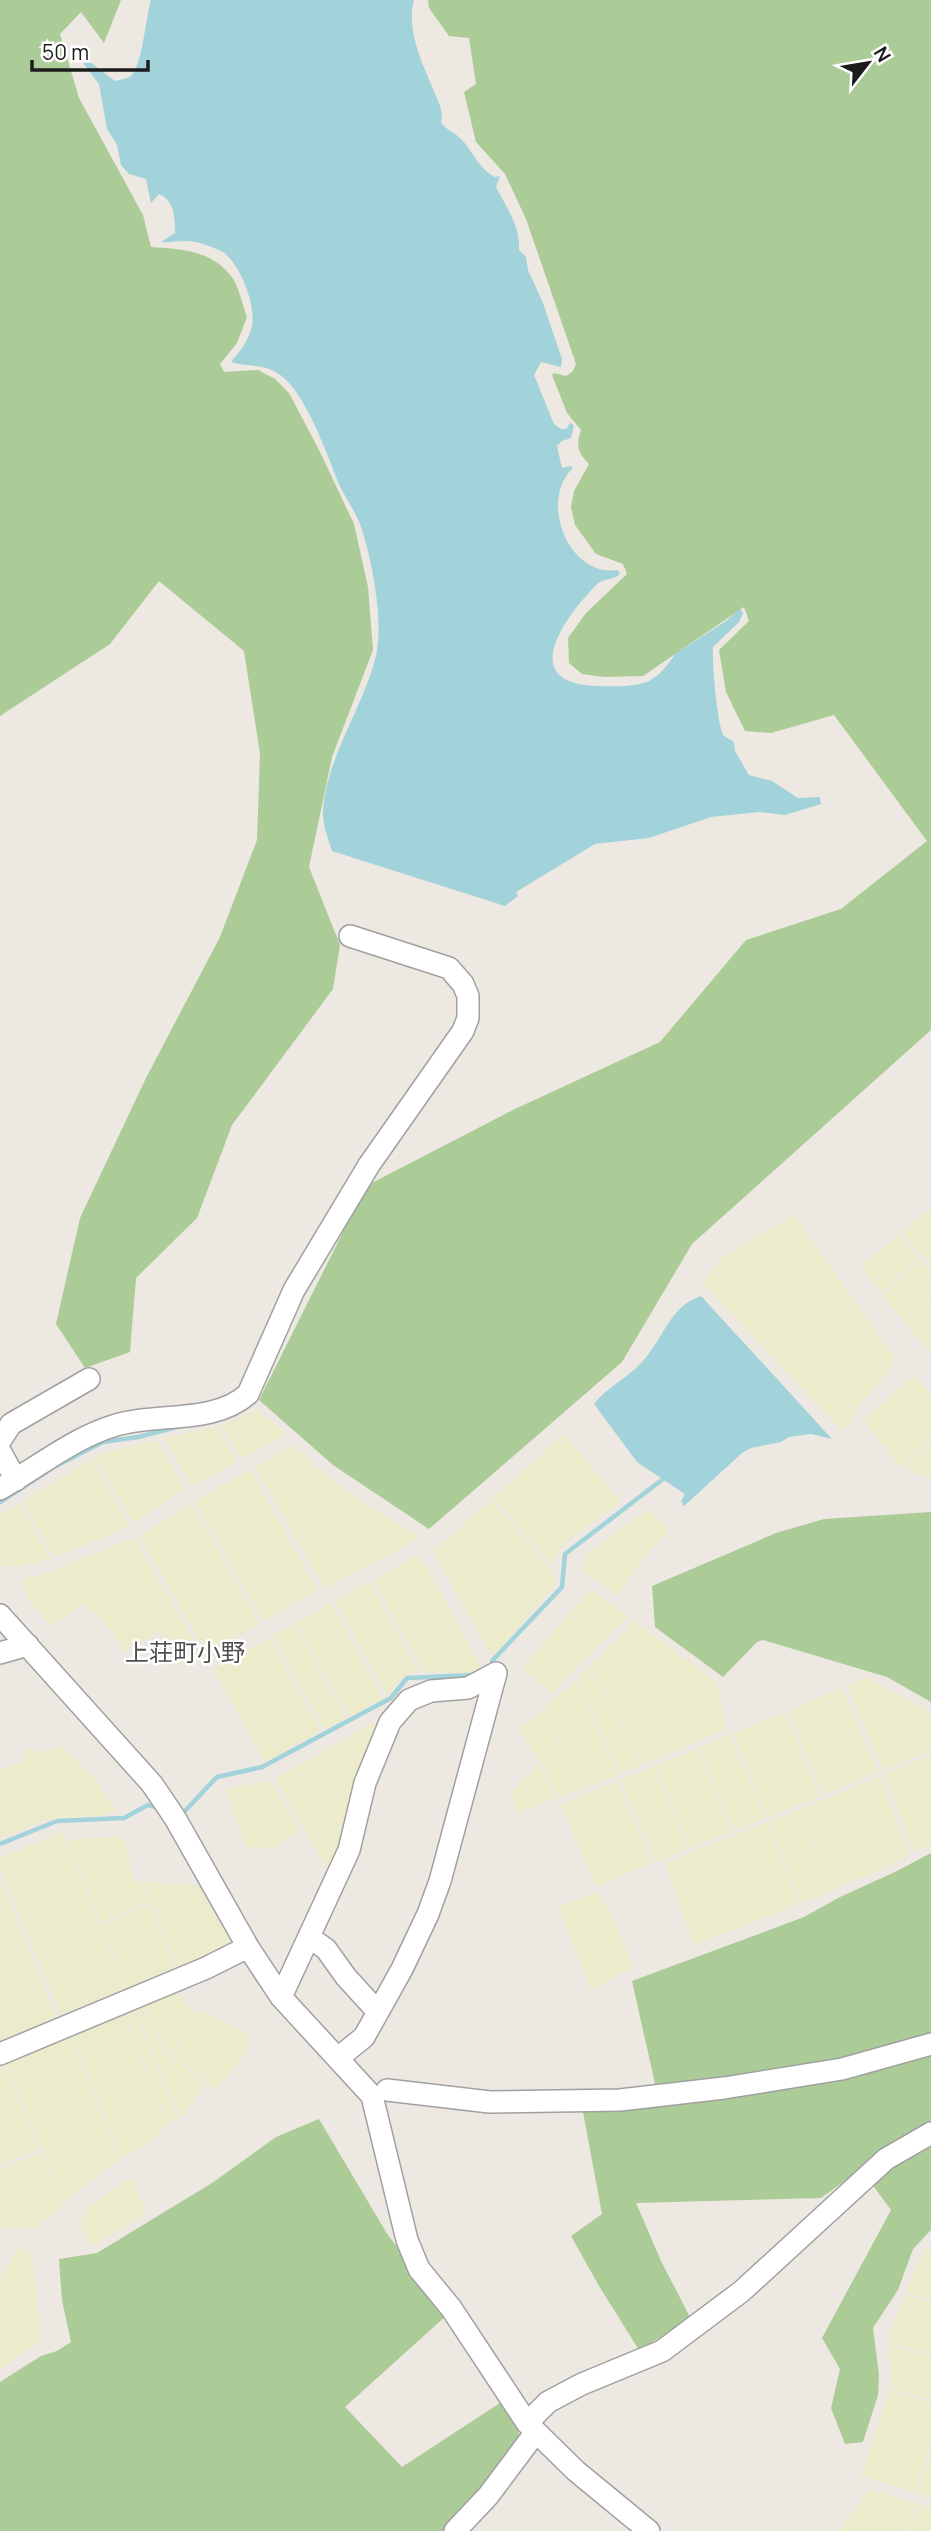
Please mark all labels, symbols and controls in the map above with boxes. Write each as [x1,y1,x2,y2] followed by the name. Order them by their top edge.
[32,28,147,72] scale bar
[833,28,903,98] north arrow
[42,38,89,66] text: 50 m
[868,42,897,67] text: N
[125,1635,245,1668] district label: 上荘町小野

